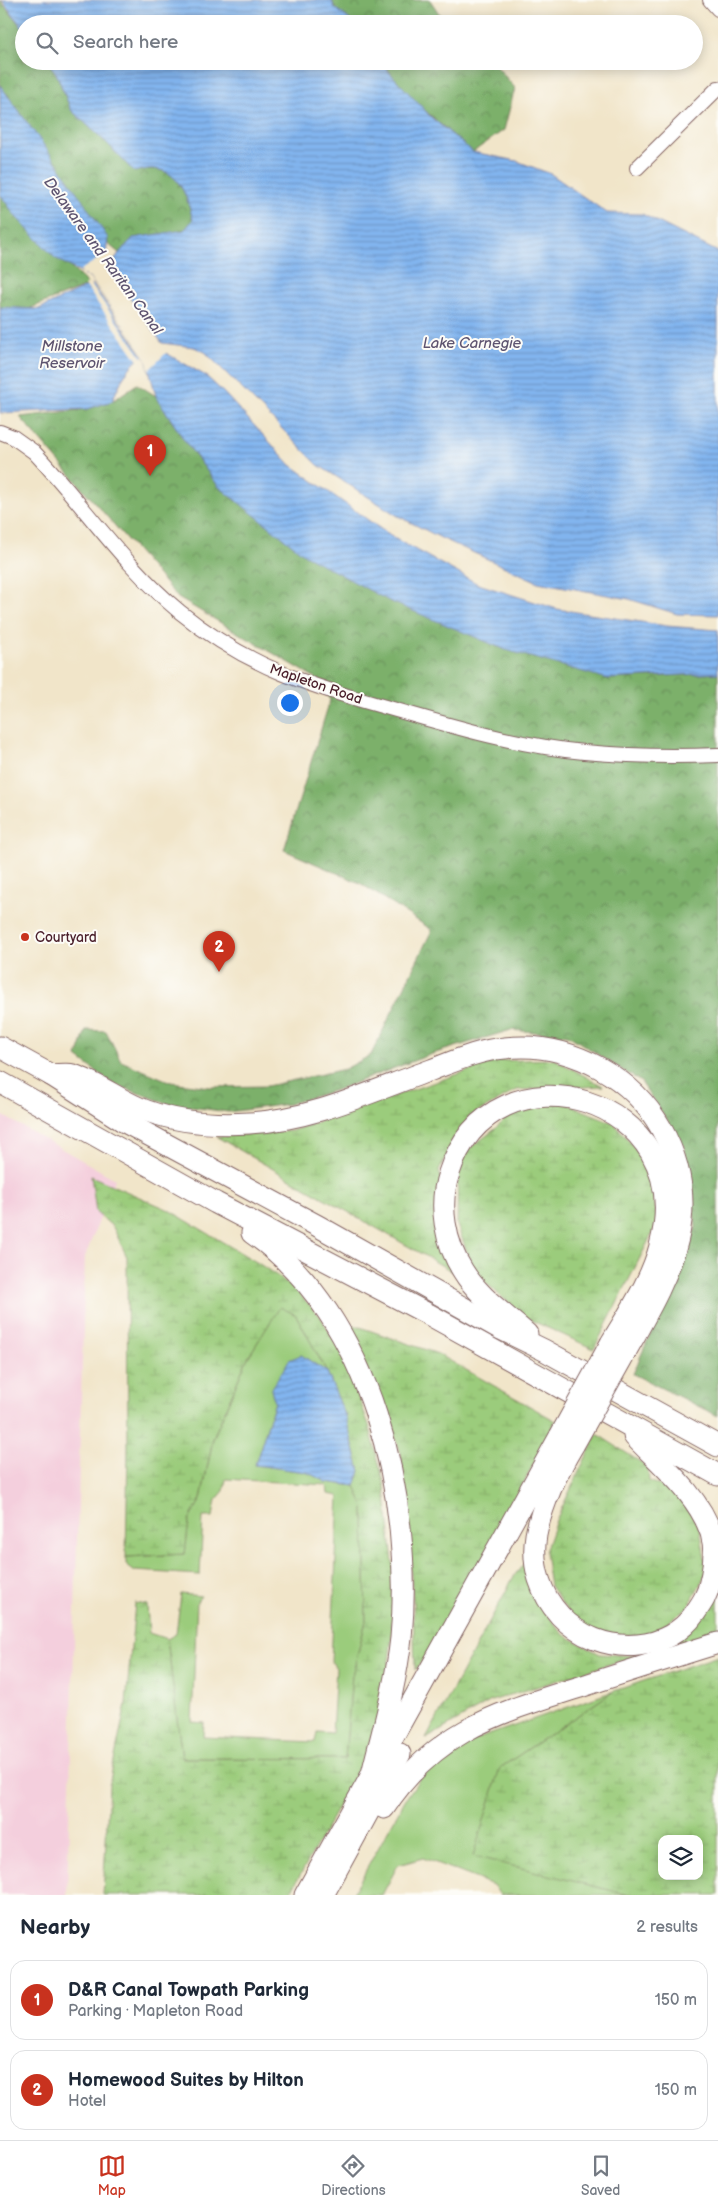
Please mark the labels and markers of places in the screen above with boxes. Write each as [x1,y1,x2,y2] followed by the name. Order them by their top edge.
[134,435,166,476] pin: 1
[35,929,97,946] place label: Courtyard
[19,931,31,943] marker: Courtyard
[203,931,235,972] pin: 2

